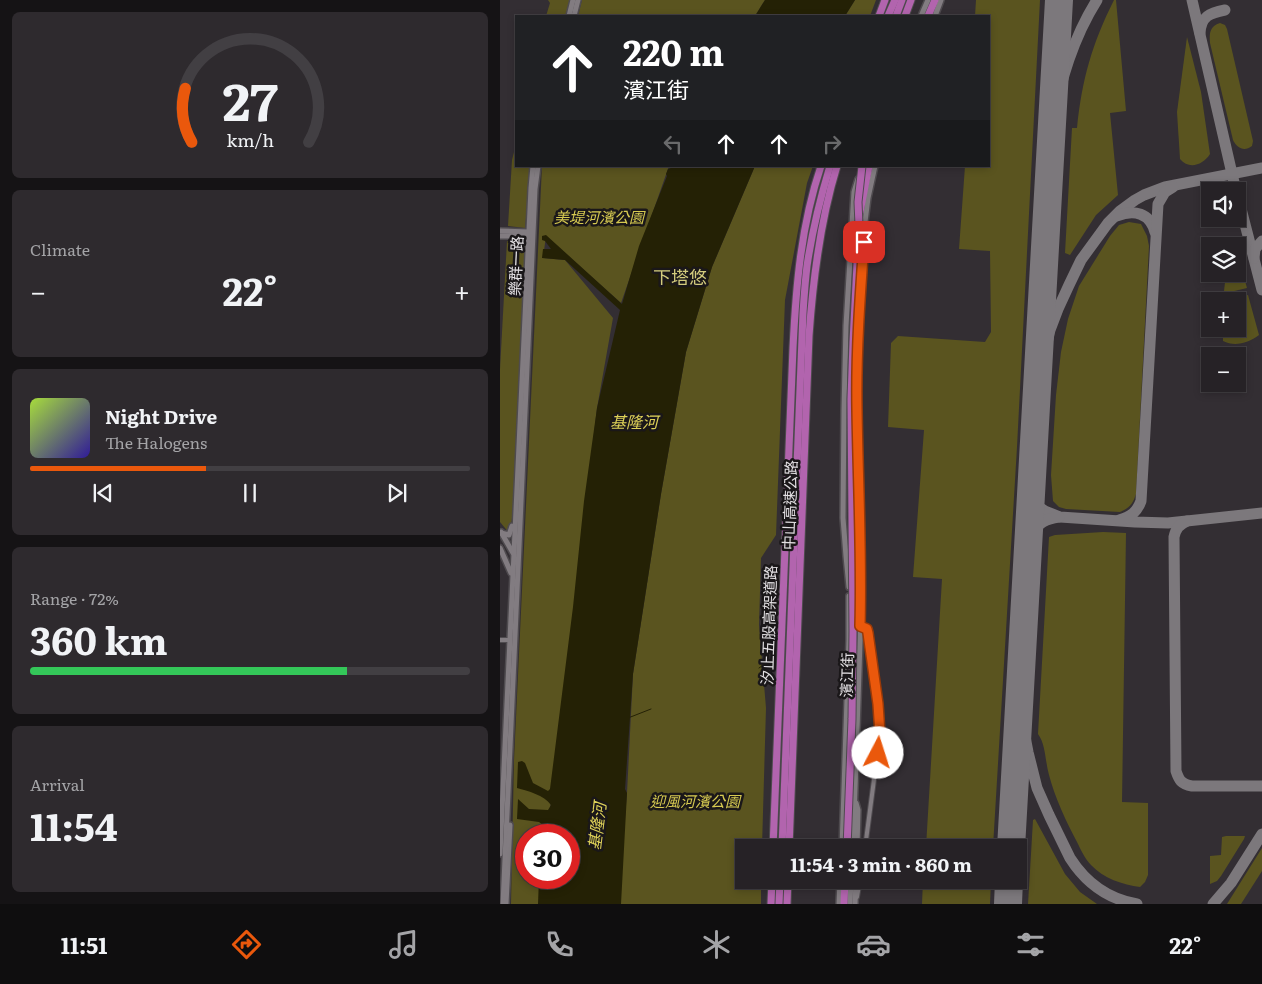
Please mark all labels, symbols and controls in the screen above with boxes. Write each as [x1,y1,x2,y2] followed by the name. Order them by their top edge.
[623,25,724,77] text: 220 m
[540,35,605,100] icon: ahead
[222,60,278,137] text: 27
[623,72,689,105] text: 濱江街
[226,126,274,153] text: km/h
[659,130,687,158] icon: left
[712,130,740,158] icon: ahead
[765,130,793,158] icon: ahead
[818,130,846,158] icon: right
[1201,182,1246,392] map controls
[1201,182,1246,227] button: sound
[554,205,646,228] park label: 美堤河濱公園
[843,221,885,263] pin
[850,228,878,256] icon: arrive
[502,235,528,297] street label: 樂群一路
[30,237,90,261] text: Climate
[1201,237,1246,282] button: layers
[223,261,277,318] text: 22°
[653,263,707,290] district label: 下塔悠
[30,269,46,311] text: −
[454,269,470,311] text: +
[1201,292,1246,337] button: +
[1201,347,1246,392] button: −
[105,402,217,430] text: Night Drive
[610,409,661,433] water label: 基隆河
[105,430,207,454] text: The Halogens
[776,460,802,550] street label: 中山高速公路
[89,479,117,507] icon: previous
[236,479,264,507] icon: pause
[383,479,411,507] icon: next
[754,565,782,685] street label: 汐止五股高架道路
[30,586,119,610] text: Range · 72%
[30,610,168,667] text: 360 km
[834,652,858,698] street label: 濱江街
[851,726,903,778] position arrow
[30,772,85,796] text: Arrival
[650,789,742,812] park label: 迎風河濱公園
[30,796,118,853] text: 11:54
[581,798,611,851] water label: 基隆河
[515,824,580,889] speed limit sign: 30
[790,850,972,878] text: 11:54 · 3 min · 860 m
[229,927,264,962] icon: directions
[386,927,421,962] icon: music
[542,927,577,962] icon: phone
[699,927,734,962] icon: climate
[856,927,891,962] icon: car
[1013,927,1048,962] icon: filters
[61,928,107,961] text: 11:51
[1169,928,1201,961] text: 22°

